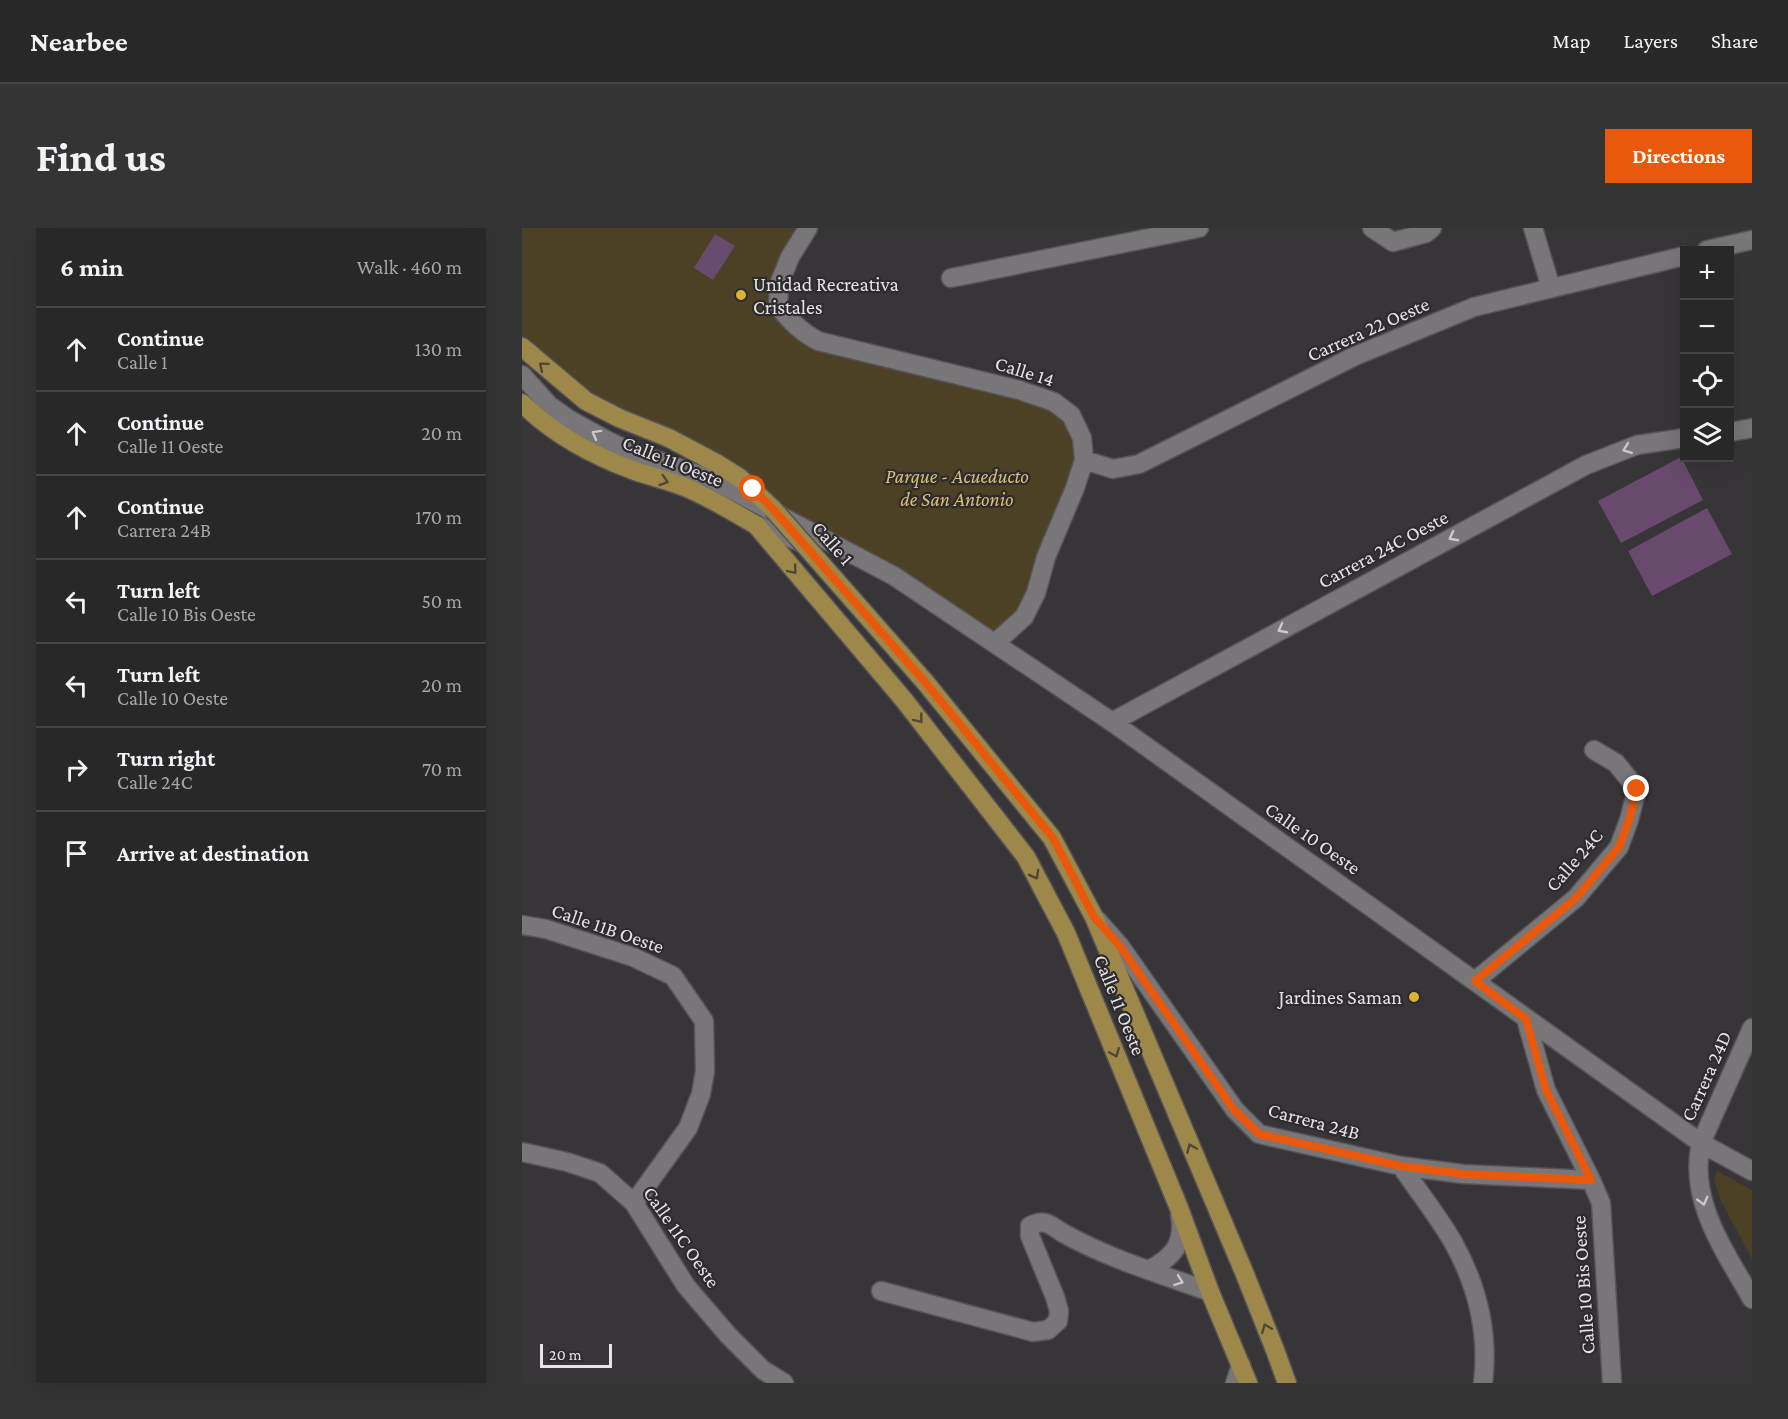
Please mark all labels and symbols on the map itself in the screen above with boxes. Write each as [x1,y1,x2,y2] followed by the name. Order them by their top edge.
[753,273,899,318] place label: Unidad Recreativa Cristales
[734,288,748,302] marker: Unidad Recreativa Cristales
[1304,292,1433,366] street label: Carrera 22 Oeste
[993,352,1057,390] street label: Calle 14
[539,363,550,374] one-way arrow
[592,430,602,441] one-way arrow
[620,431,727,491] street label: Calle 11 Oeste
[1622,442,1633,454] one-way arrow
[885,465,1029,510] park label: Parque - Acueducto de San Antonio
[658,473,669,486] one-way arrow
[739,475,765,501] route start
[1314,505,1452,592] street label: Carrera 24C Oeste
[808,517,858,569] street label: Calle 1
[1449,530,1460,541] one-way arrow
[786,563,797,574] one-way arrow
[1278,622,1288,633] one-way arrow
[911,712,922,723] one-way arrow
[1623,775,1649,801] route end
[1261,797,1365,879] street label: Calle 10 Oeste
[1541,824,1607,896] street label: Calle 24C
[1028,869,1039,879] one-way arrow
[549,899,667,958] street label: Calle 11B Oeste
[1090,952,1150,1059] street label: Calle 11 Oeste
[1277,986,1402,1009] place label: Jardines Saman
[1407,990,1421,1004] marker: Jardines Saman
[1676,1028,1736,1124] street label: Carrera 24D
[1108,1047,1120,1058] one-way arrow
[1266,1098,1362,1144] street label: Carrera 24B
[1186,1144,1198,1155] one-way arrow
[639,1182,725,1292] street label: Calle 11C Oeste
[1696,1195,1708,1206] one-way arrow
[1567,1215,1599,1355] street label: Calle 10 Bis Oeste
[1174,1274,1184,1287] one-way arrow
[1261,1323,1273,1334] one-way arrow
[540,1341,612,1368] scale bar

